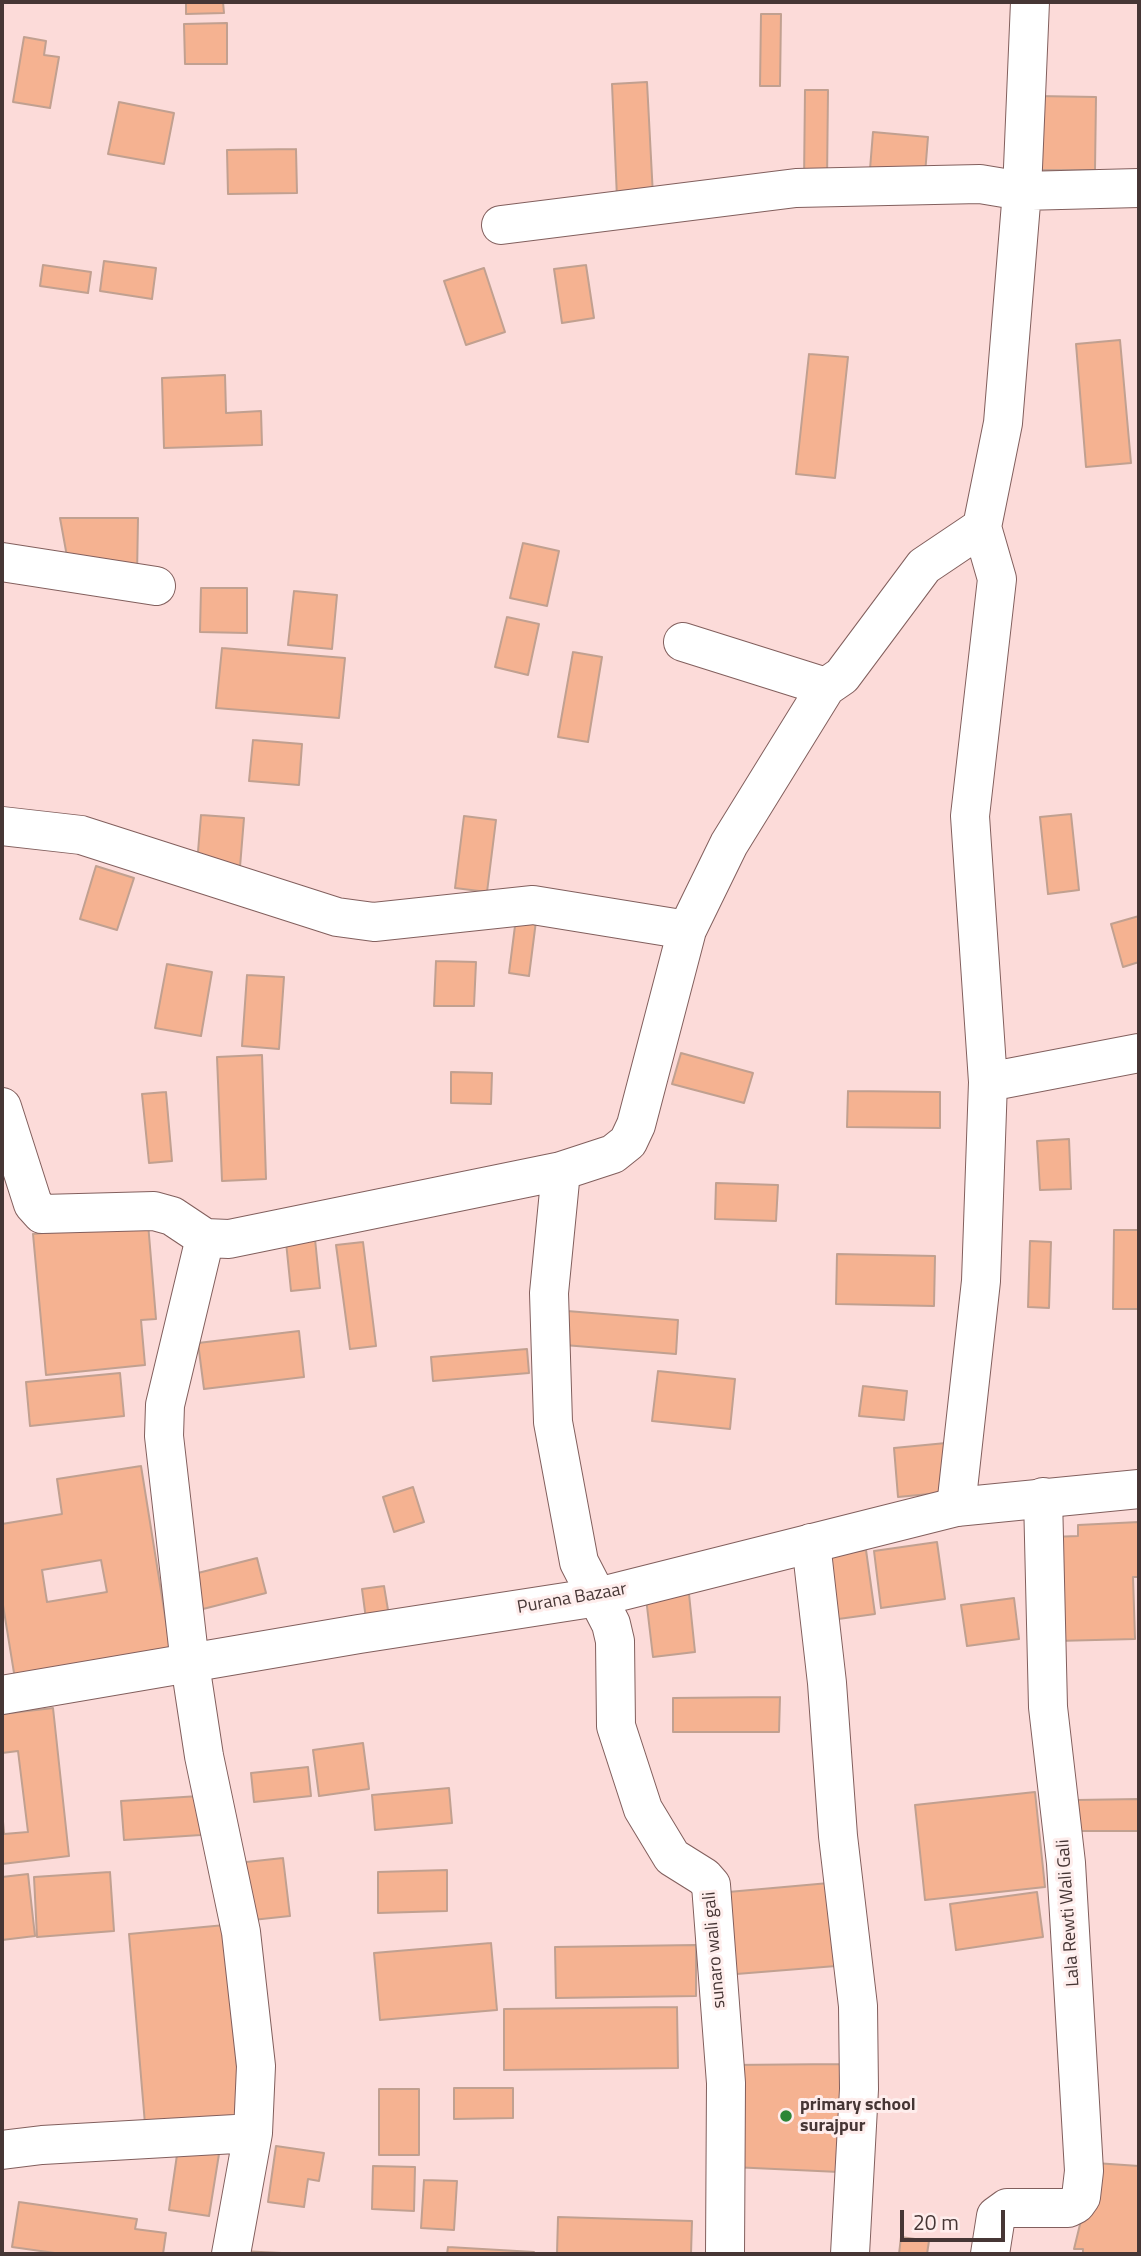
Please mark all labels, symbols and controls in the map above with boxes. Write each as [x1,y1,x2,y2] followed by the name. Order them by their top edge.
[516,1579,628,1619] street label: Purana Bazaar
[1053,1839,1085,1987] street label: Lala Rewti Wali Gali
[699,1891,731,2009] street label: sunaro wali gali
[800,2095,916,2138] place label: primary school surajpur
[778,2108,794,2124] marker: primary school surajpur
[903,2196,1008,2240] scale bar
[913,2206,959,2238] text: 20 m

